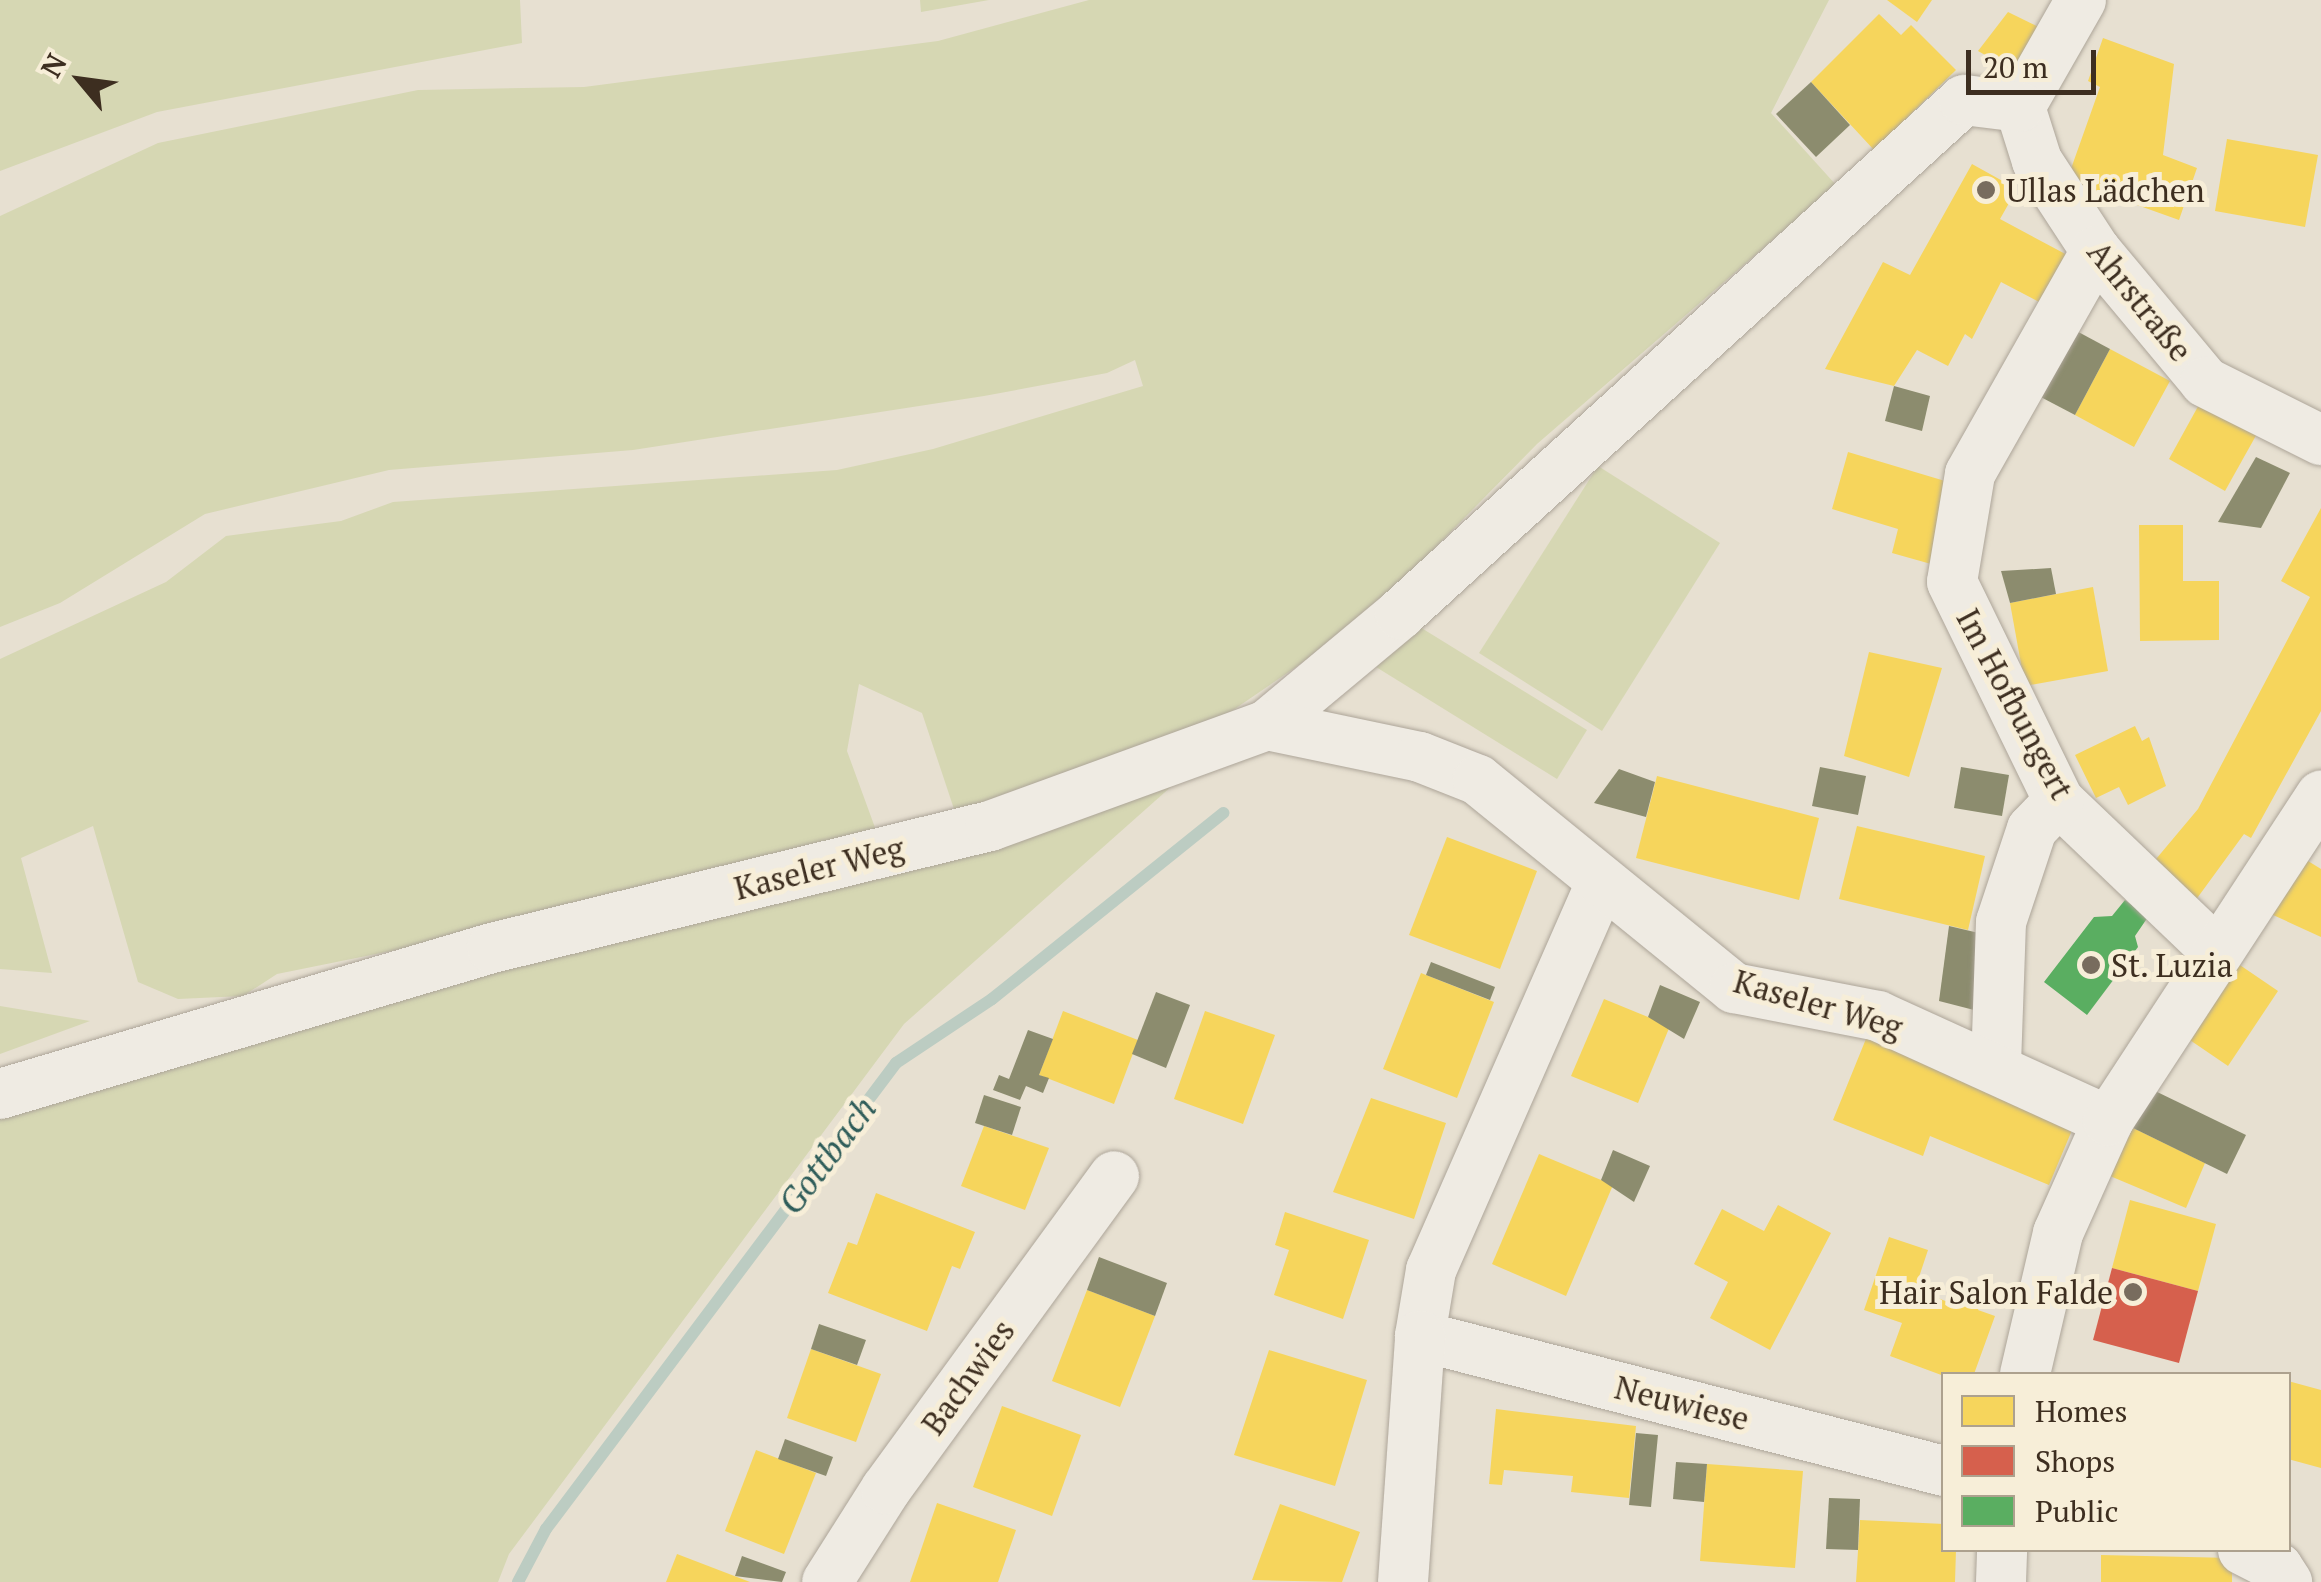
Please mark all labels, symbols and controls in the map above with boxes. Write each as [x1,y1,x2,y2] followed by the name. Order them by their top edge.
[30,30,130,130] north arrow
[1971,30,2101,92] scale bar
[32,47,75,83] text: N
[1983,47,2048,87] text: 20 m
[2006,171,2205,209] place label: Ullas Lädchen
[1975,179,1997,201] marker: Ullas Lädchen
[2080,233,2200,369] street label: Ahrstraße
[1949,602,2081,806] street label: Im Hofbungert
[730,828,908,908] street label: Kaseler Weg
[2111,946,2234,984] place label: St. Luzia
[2080,954,2102,976] marker: St. Luzia
[1729,962,1907,1046] street label: Kaseler Weg
[769,1088,885,1222] water label: Gottbach
[1879,1273,2113,1311] place label: Hair Salon Falde
[2122,1281,2144,1303] marker: Hair Salon Falde
[914,1312,1022,1442] street label: Bachwies
[1611,1368,1753,1438] street label: Neuwiese
[1941,1372,2291,1552] legend
[2035,1391,2127,1431] text: Homes
[2035,1441,2115,1481] text: Shops
[2035,1491,2118,1531] text: Public

